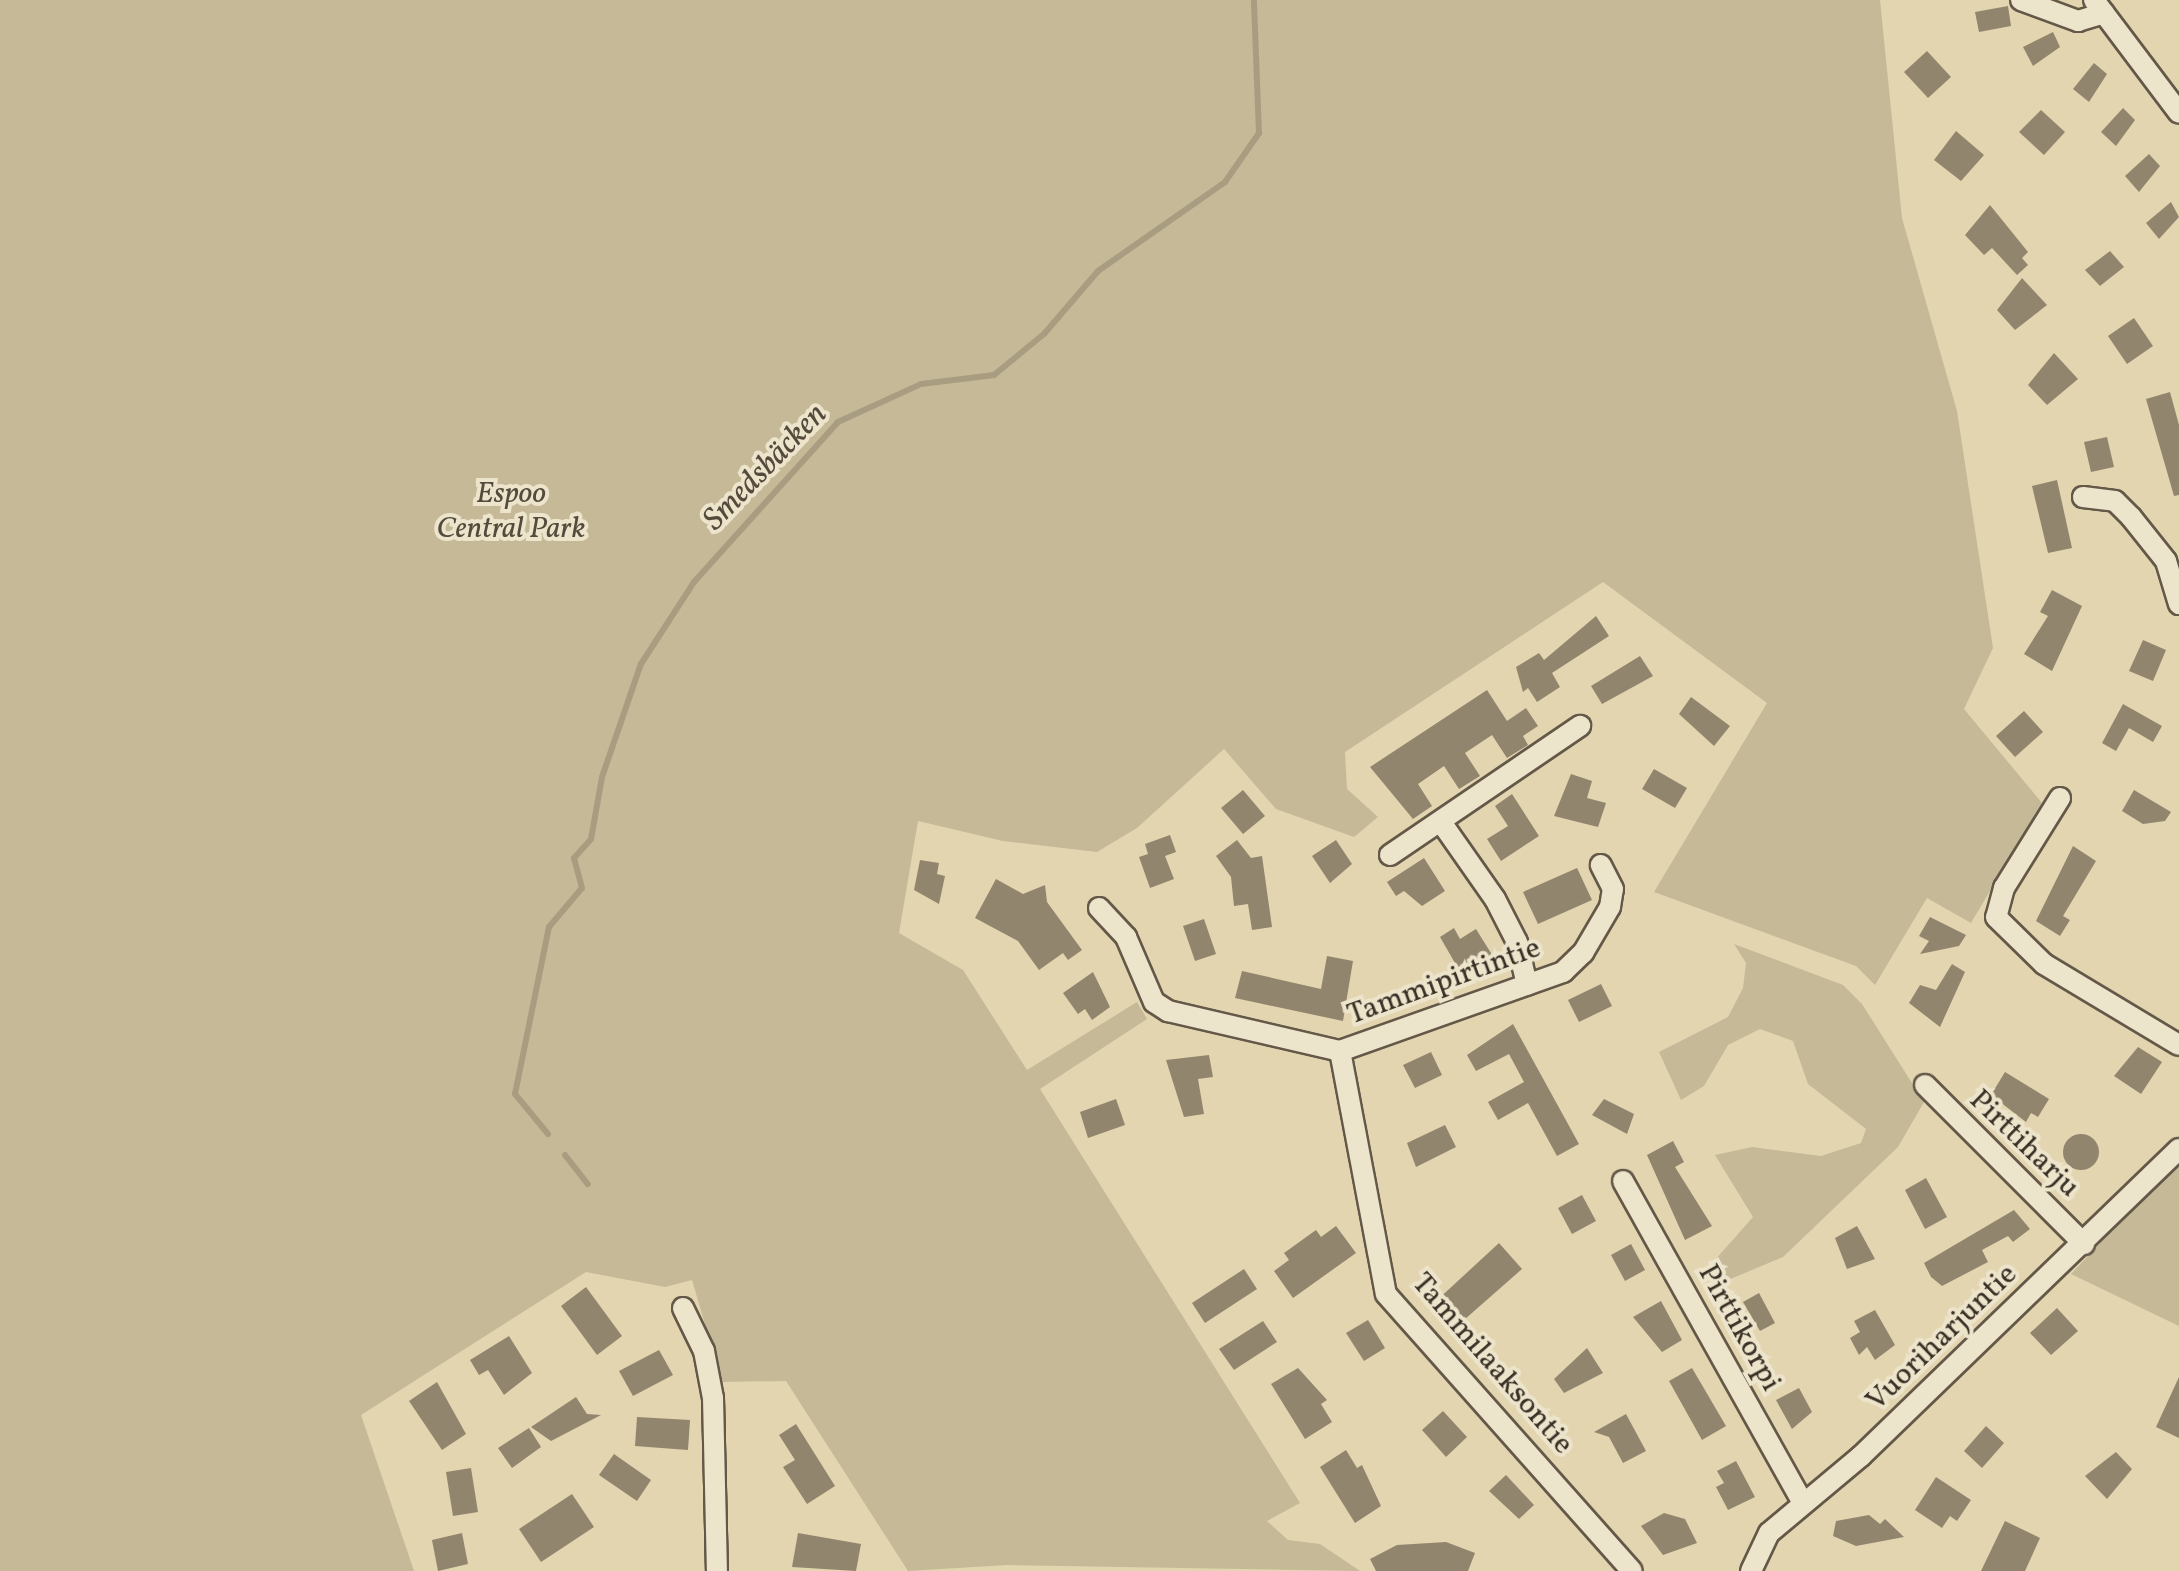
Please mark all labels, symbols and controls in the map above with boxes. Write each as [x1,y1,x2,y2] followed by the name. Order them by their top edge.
[696,396,836,540] water label: Smedsbäcken
[437,476,585,546] park label: Espoo Central Park
[1343,930,1545,1034] street label: Tammipirtintie
[1961,1083,2087,1205] street label: Pirttiharju
[1859,1257,2025,1419] street label: Vuoriharjuntie
[1689,1258,1789,1398] street label: Pirttikorpi
[1403,1266,1581,1462] street label: Tammilaaksontie

